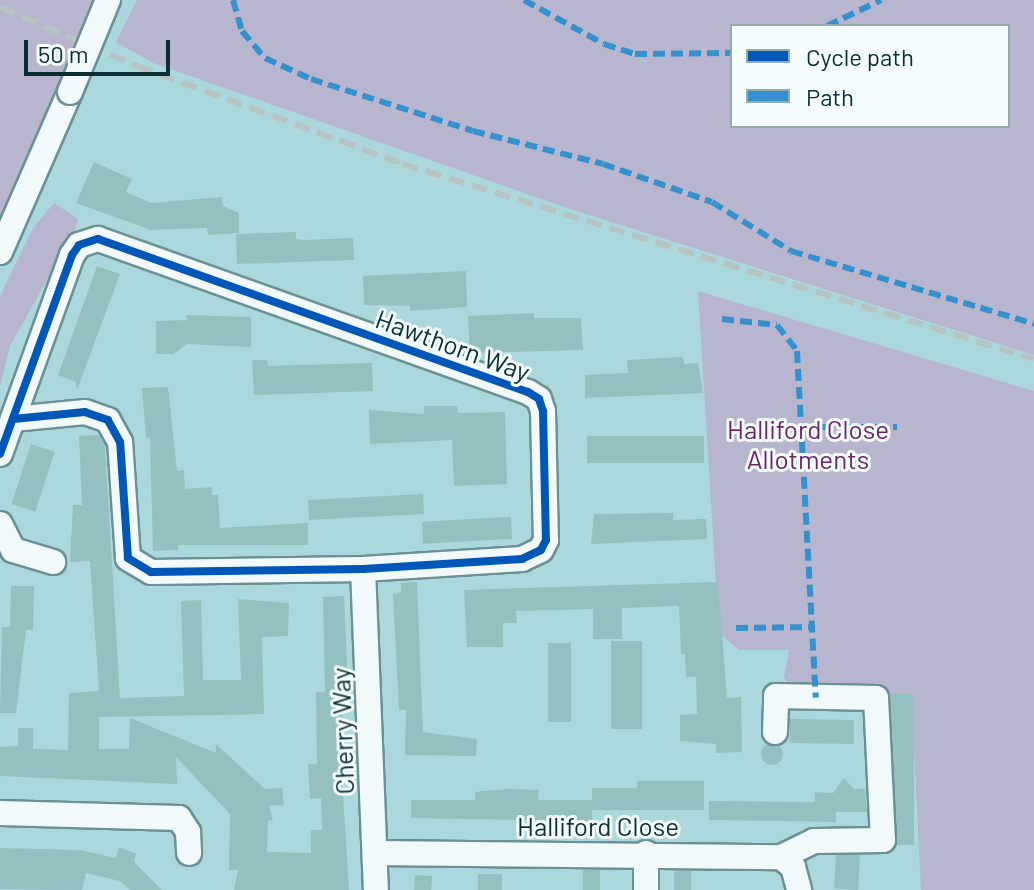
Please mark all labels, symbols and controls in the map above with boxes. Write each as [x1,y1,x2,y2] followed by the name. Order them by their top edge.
[28,24,174,74] scale bar
[730,24,1010,128] legend
[38,39,89,68] text: 50 m
[806,42,914,71] text: Cycle path
[806,82,854,111] text: Path
[372,303,534,387] street label: Hawthorn Way
[727,413,889,474] park label: Halliford Close Allotments
[324,667,360,795] street label: Cherry Way
[517,810,679,842] street label: Halliford Close

